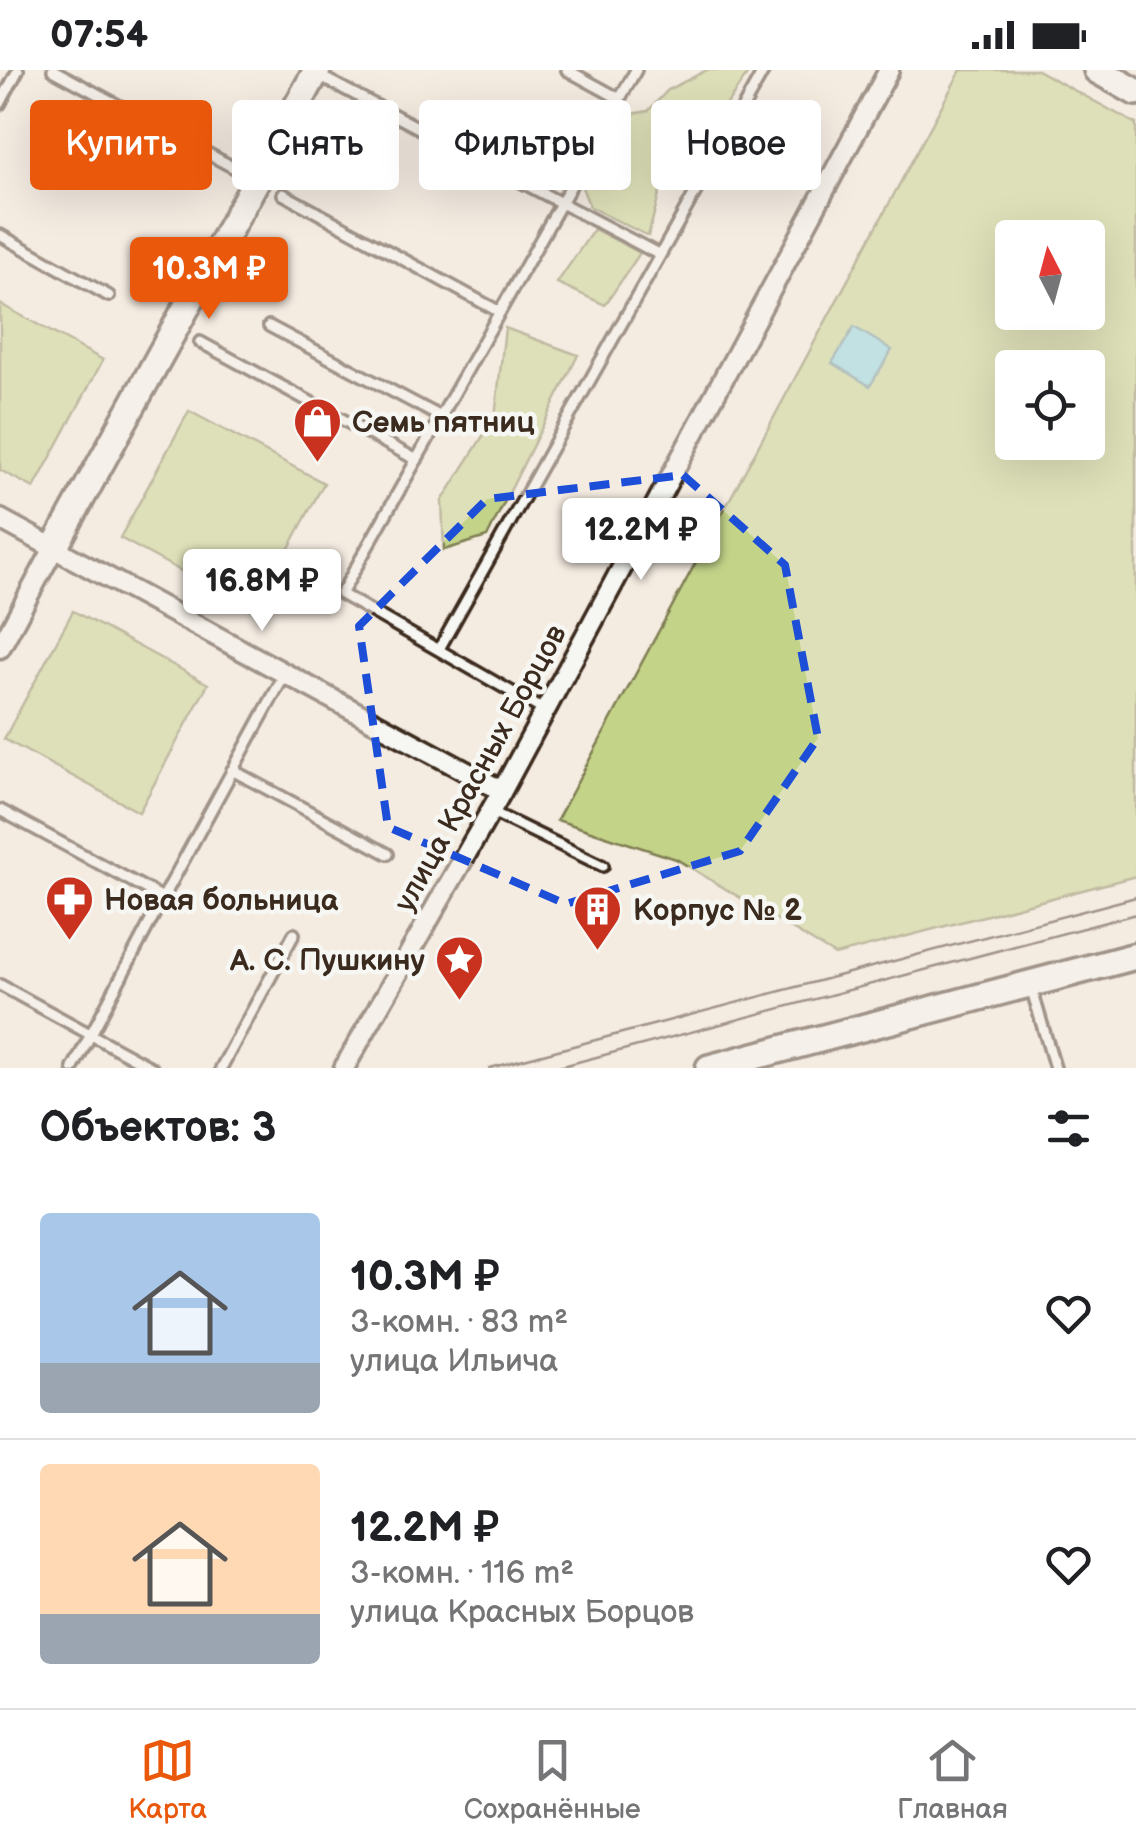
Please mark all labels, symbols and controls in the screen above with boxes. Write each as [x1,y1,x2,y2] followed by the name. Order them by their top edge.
[50,13,148,58] text: 07:54
[30,100,212,190] chip: Купить
[232,100,399,190] chip: Снять
[419,100,631,190] chip: Фильтры
[651,100,821,190] chip: Новое
[995,220,1105,330] north arrow
[995,220,1105,460] map controls
[117,237,301,322] pin: 10.3M ₽
[152,250,266,289] text: 10.3M ₽
[995,350,1105,460] button: locate
[291,396,343,464] shop icon: Семь пятниц
[352,405,535,441] place label: Семь пятниц
[549,498,733,583] pin: 12.2M ₽
[584,511,698,550] text: 12.2M ₽
[170,549,354,634] pin: 16.8M ₽
[205,562,319,601] text: 16.8M ₽
[387,618,575,918] street label: улица Красных Борцов
[43,874,95,942] pharmacy icon: Новая больница
[104,883,339,919] place label: Новая больница
[572,884,624,952] building icon: Корпус № 2
[633,893,802,929] place label: Корпус № 2
[434,934,486,1002] place icon: А. С. Пушкину
[229,943,426,979] place label: А. С. Пушкину
[1041,1101,1096,1156] icon: filters
[40,1103,276,1154] text: Объектов: 3
[350,1252,500,1303] text: 10.3M ₽
[120,1253,240,1373] icon: home
[1041,1286,1096,1341] icon: heart
[350,1303,568,1342] text: 3-комн. · 83 m²
[350,1342,558,1381] text: улица Ильича
[350,1503,499,1554] text: 12.2M ₽
[120,1504,240,1624] icon: home
[1041,1537,1096,1592] icon: heart
[350,1554,574,1593] text: 3-комн. · 116 m²
[350,1593,694,1632] text: улица Красных Борцов
[128,1733,207,1826] tab: Карта
[464,1733,641,1826] tab: Сохранённые
[897,1733,1008,1826] tab: Главная

